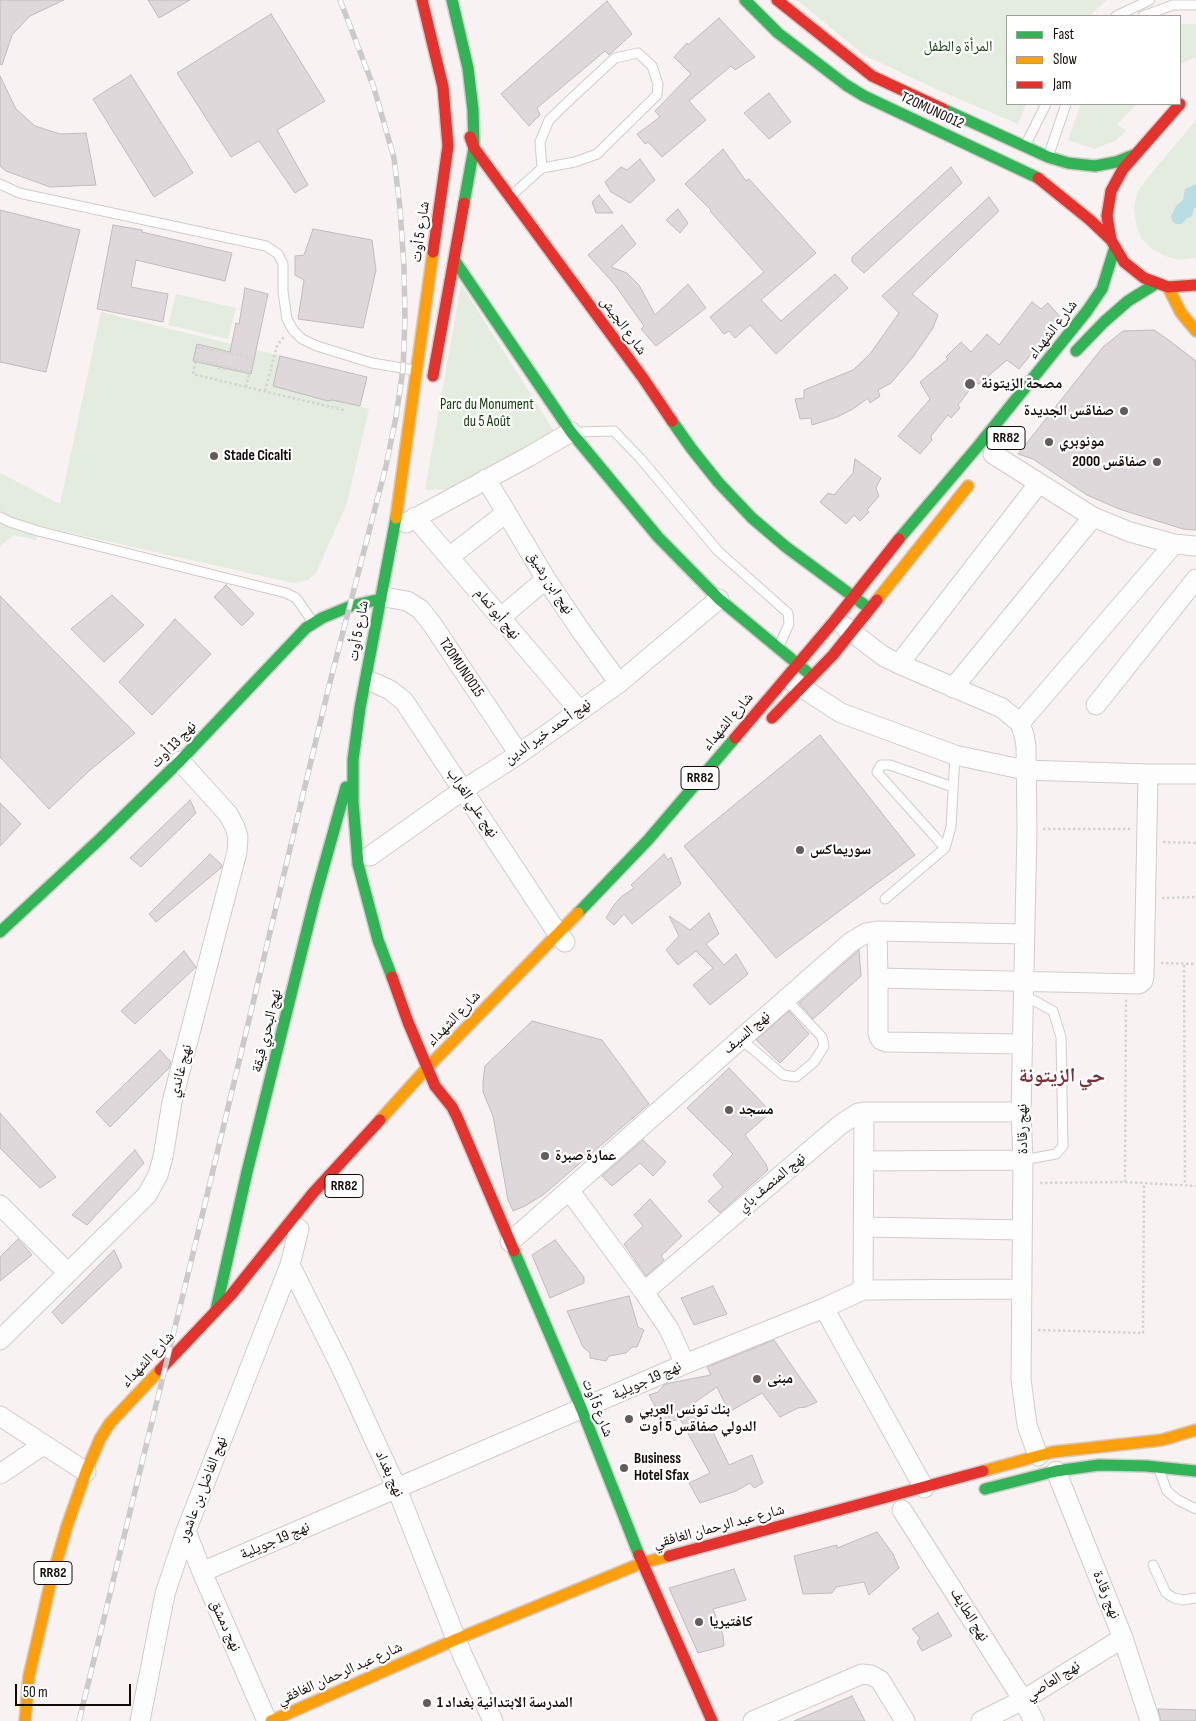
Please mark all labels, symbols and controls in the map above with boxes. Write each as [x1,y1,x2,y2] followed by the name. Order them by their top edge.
[1006,15,1181,105] legend
[1053,25,1074,44] text: Fast
[924,38,992,56] park label: المرأة والطفل
[1053,50,1077,69] text: Slow
[1053,75,1071,94] text: Jam
[897,89,967,133] street label: T20MUN0012
[408,200,434,264] street label: شارع 5 أوت
[596,293,650,359] street label: شارع الجيش
[1024,297,1082,363] street label: شارع الشهداء
[981,375,1062,393] place label: مصحة الزيتونة
[963,377,977,391] marker: مصحة الزيتونة
[440,396,534,431] park label: Parc du Monument du 5 Août
[1024,402,1114,420] place label: صفاقس الجديدة
[1118,405,1130,417] marker: صفاقس الجديدة
[987,426,1025,449] road number: RR82
[1059,433,1104,451] place label: مونوبري
[1043,436,1055,448] marker: مونوبري
[224,447,291,465] place label: Stade Cicalti
[208,450,220,462] marker: Stade Cicalti
[1072,453,1147,471] place label: صفاقس 2000
[1151,456,1163,468] marker: صفاقس 2000
[523,548,577,618] street label: نهج ابن رشيق
[470,585,524,643] street label: نهج أبو تمام
[345,599,373,663] street label: شارع 5 أوت
[435,635,487,701] street label: T20MUN0015
[698,689,758,755] street label: شارع الشهداء
[501,695,595,769] street label: نهج أحمد خير الدين
[147,718,201,772] street label: نهج 13 أوت
[442,765,502,841] street label: نهج علي الغراب
[681,766,719,790] road number: RR82
[810,841,871,859] place label: سوريماكس
[794,844,806,856] marker: سوريماكس
[248,987,286,1075] street label: نهج البحري قيقة
[423,987,485,1051] street label: شارع الشهداء
[720,1008,774,1058] street label: نهج السيف
[165,1043,197,1099] street label: نهج غاندي
[1019,1065,1105,1089] district label: حي الزيتونة
[739,1101,774,1119] place label: مسجد
[723,1104,735,1116] marker: مسجد
[1014,1104,1032,1154] street label: نهج رقادة
[555,1147,616,1165] place label: عمارة صبرة
[734,1149,810,1217] street label: نهج المنصف باي
[539,1150,551,1162] marker: عمارة صبرة
[325,1174,363,1198] road number: RR82
[117,1328,179,1392] street label: شارع الشهداء
[610,1358,684,1404] street label: نهج 19 جويلية
[767,1370,793,1388] place label: مبنى
[751,1373,763,1385] marker: مبنى
[577,1376,617,1440] street label: شارع 5 أوت
[639,1401,757,1436] place label: بنك تونس العربي الدولي صفاقس 5 أوت
[623,1413,635,1425] marker: بنك تونس العربي الدولي صفاقس 5 أوت
[175,1434,231,1544] street label: نهج الفاضل بن عاشور
[371,1448,407,1500] street label: نهج بغداد
[634,1450,689,1485] place label: Business Hotel Sfax
[618,1462,630,1474] marker: Business Hotel Sfax
[651,1501,787,1553] street label: شارع عبد الرحمان الغافقي
[237,1518,313,1564] street label: نهج 19 جويلية
[34,1562,72,1585] road number: RR82
[1088,1568,1124,1622] street label: نهج رقادة
[946,1585,992,1645] street label: نهج الطايف
[206,1597,244,1655] street label: نهج دمشق
[709,1613,753,1631] place label: كافتيريا
[693,1616,705,1628] marker: كافتيريا
[275,1638,405,1710] street label: شارع عبد الرحمان الغافقي
[1022,1657,1084,1705] street label: نهج العاصي
[18,1674,134,1706] scale bar
[23,1683,48,1702] text: 50 m
[437,1694,573,1712] place label: المدرسة الابتدائية بغداد 1
[421,1697,433,1709] marker: المدرسة الابتدائية بغداد 1

